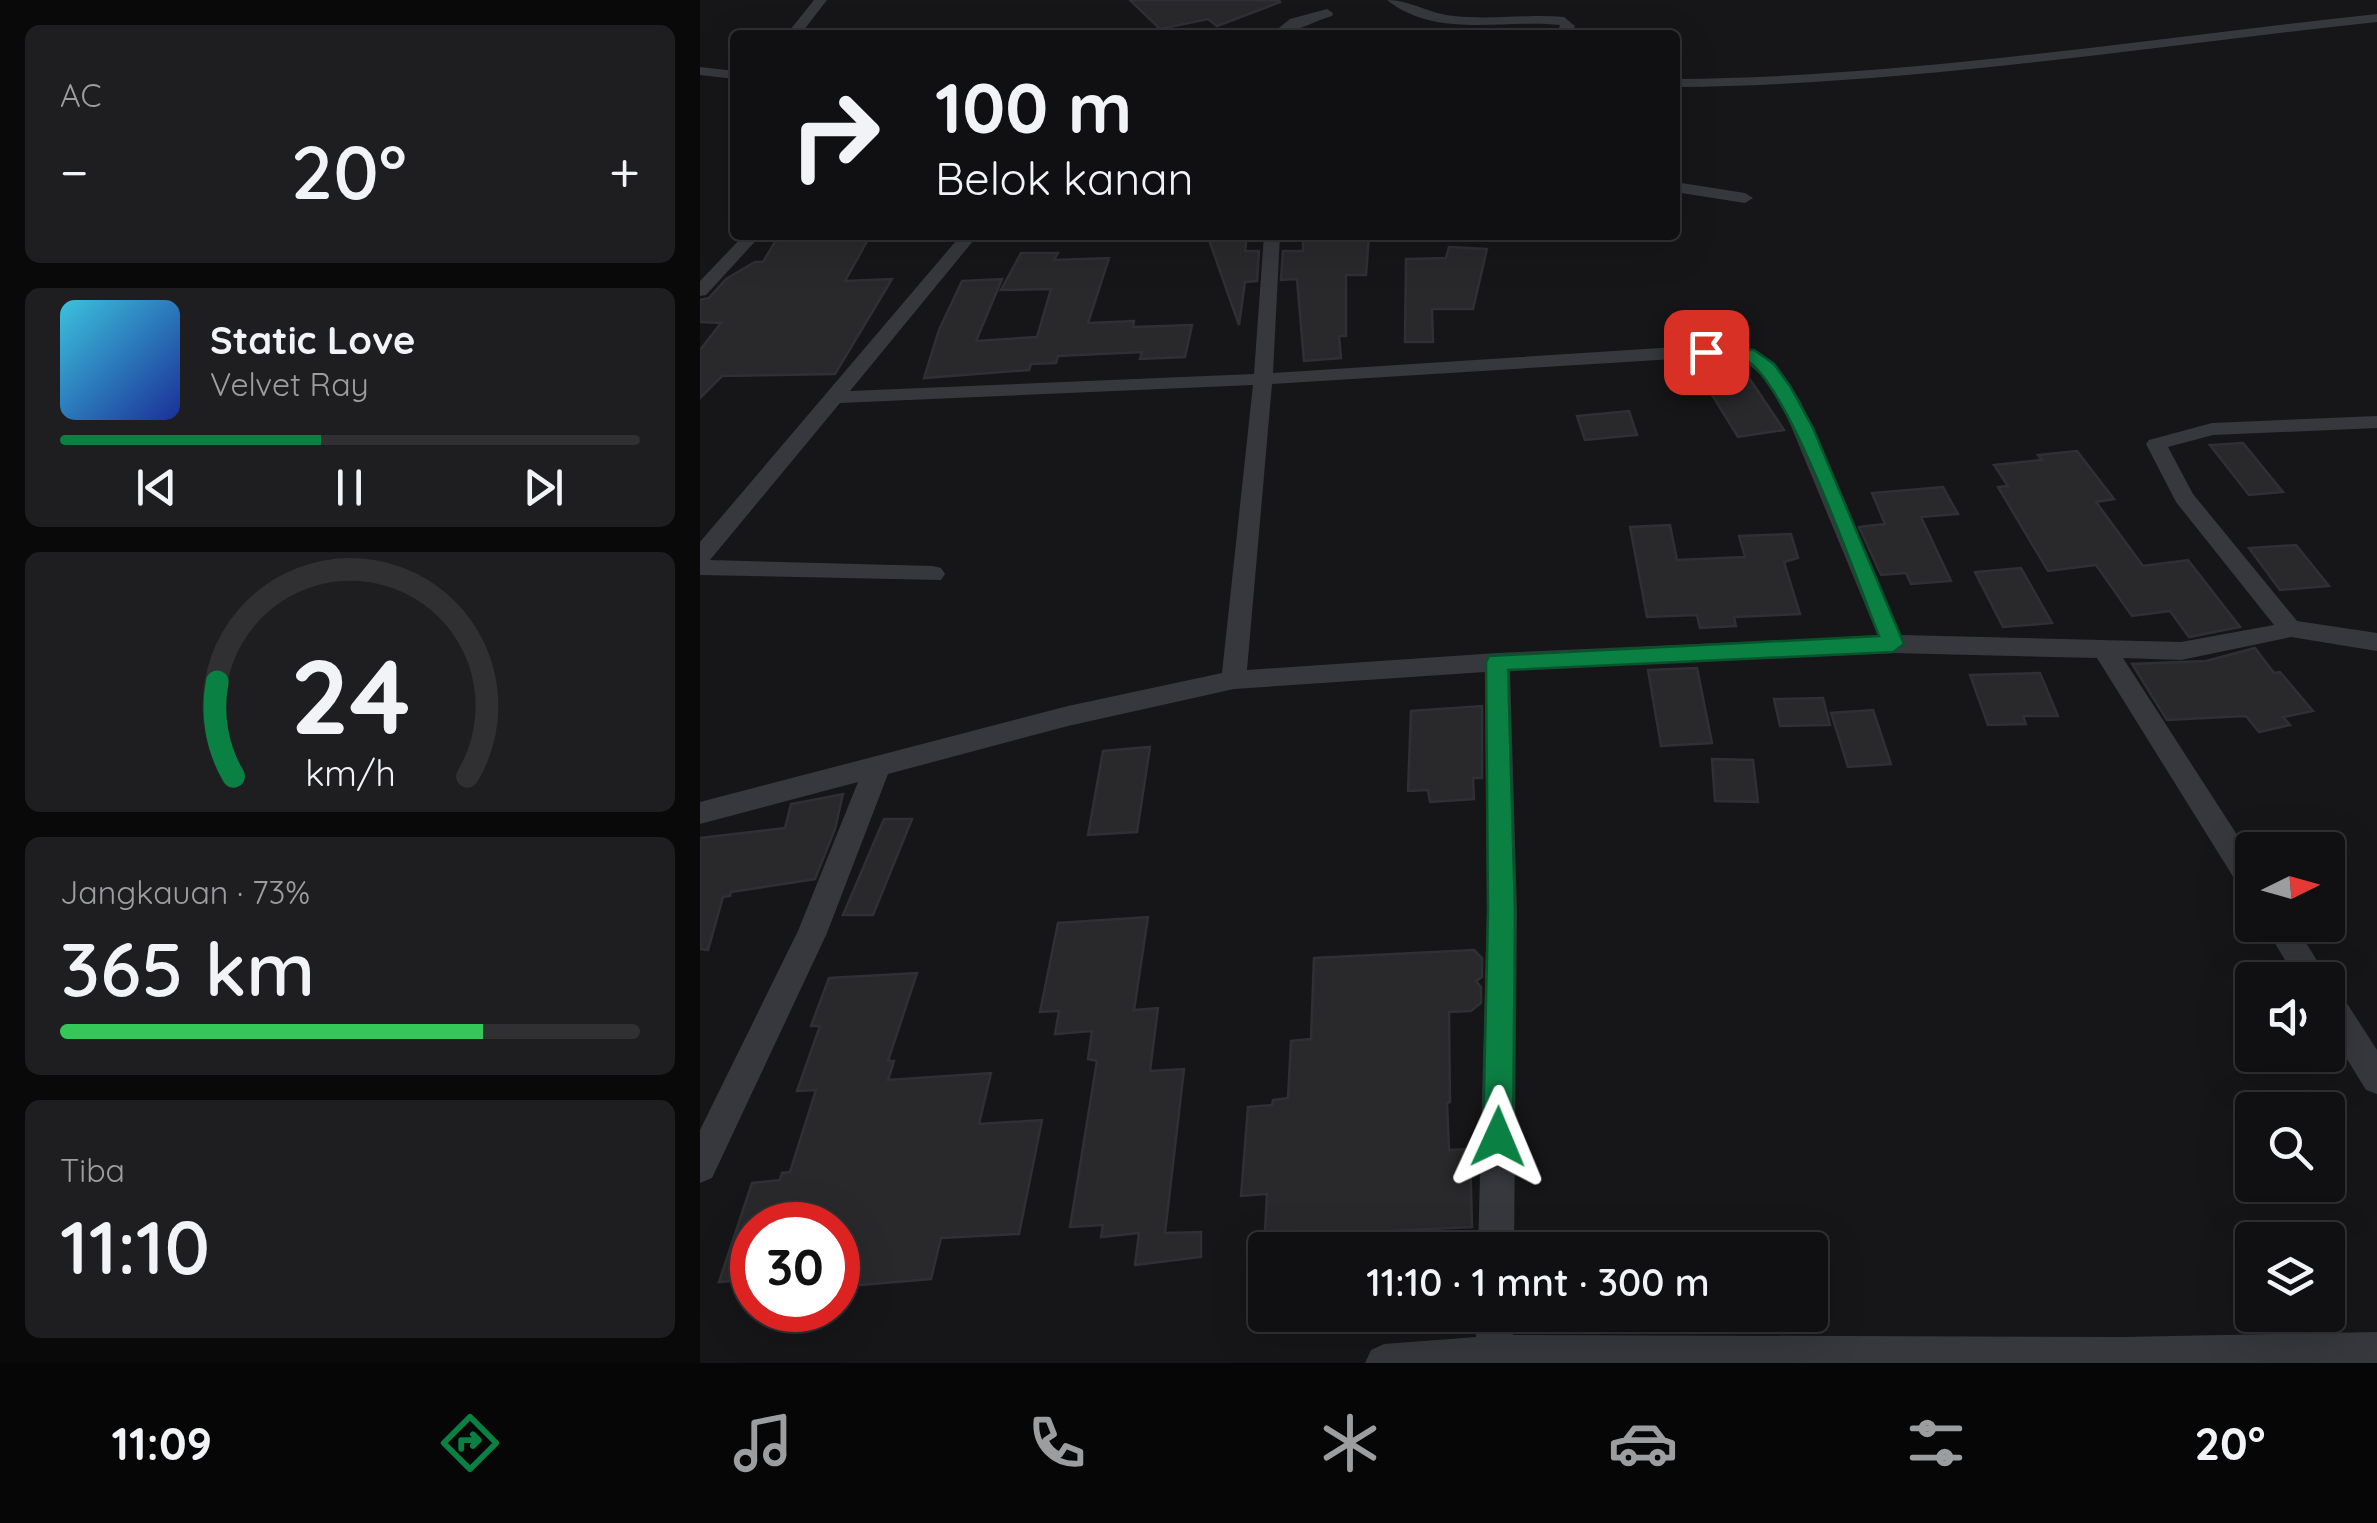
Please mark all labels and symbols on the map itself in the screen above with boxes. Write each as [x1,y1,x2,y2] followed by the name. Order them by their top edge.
[1664,310,1749,395] pin
[2235,832,2345,942] north arrow
[1446,1085,1550,1189] position arrow
[730,1202,860,1332] speed limit sign: 30

